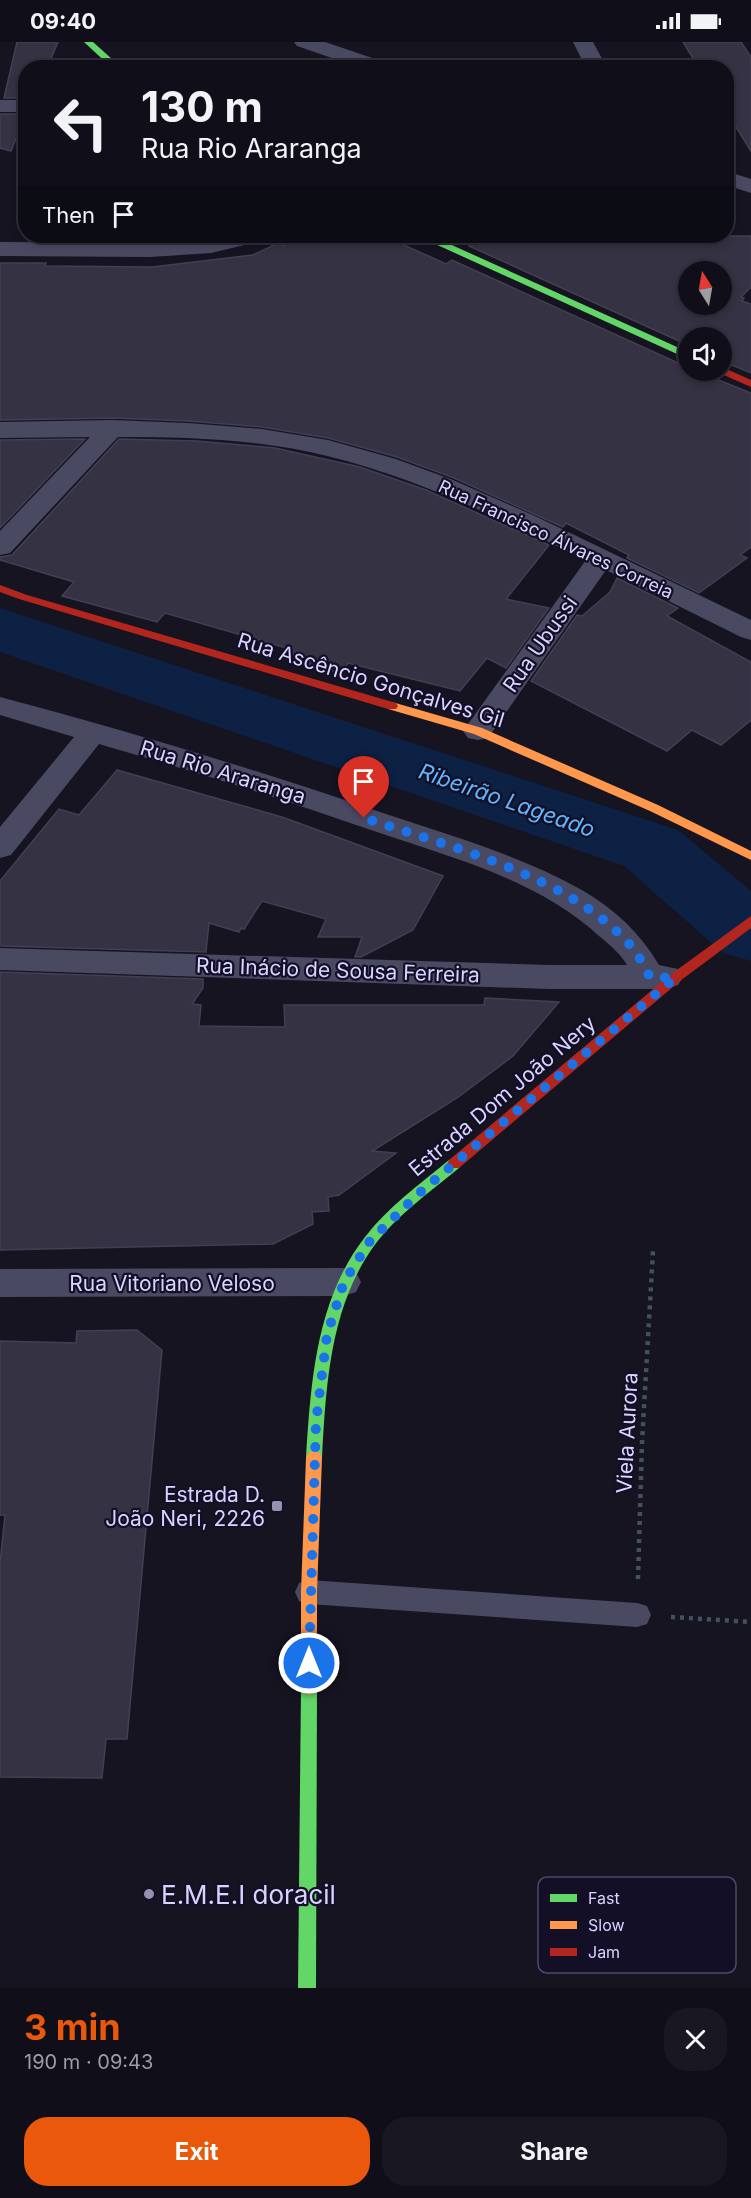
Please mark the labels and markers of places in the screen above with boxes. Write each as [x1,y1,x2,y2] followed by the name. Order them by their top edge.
[338,756,389,818] pin
[105,1482,265,1531] place label: Estrada D. João Neri, 2226
[270,1499,284,1513] marker: Estrada D. João Neri, 2226
[161,1879,336,1910] place label: E.M.E.I doracil
[142,1887,156,1901] marker: E.M.E.I doracil

